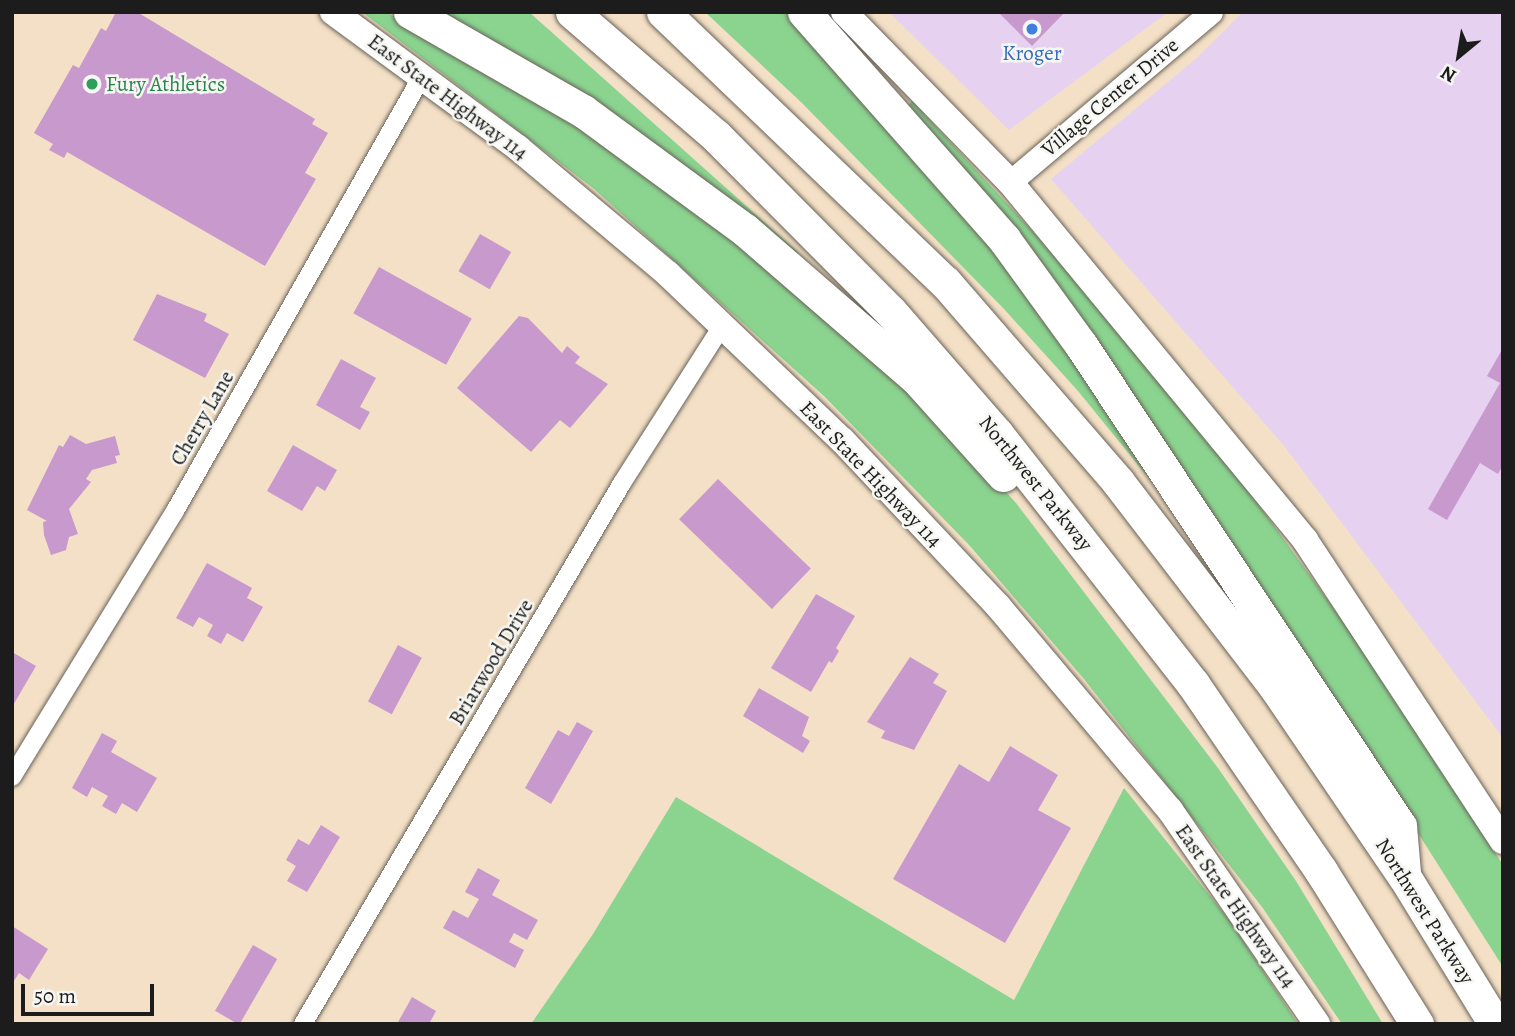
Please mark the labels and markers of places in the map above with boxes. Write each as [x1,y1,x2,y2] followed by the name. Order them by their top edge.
[1024,21,1040,37] marker: Kroger
[1002,40,1062,66] place label: Kroger
[106,71,225,97] place label: Fury Athletics
[84,76,100,92] marker: Fury Athletics

